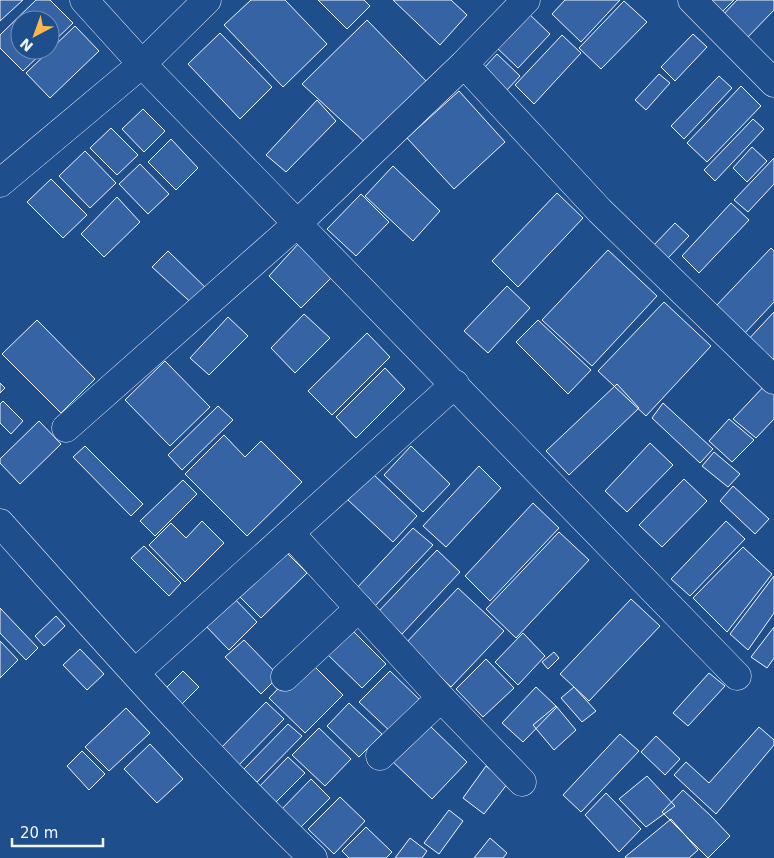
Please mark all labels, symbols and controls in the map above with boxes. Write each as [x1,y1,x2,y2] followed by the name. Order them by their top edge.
[10,10,60,60] north arrow
[17,35,36,55] text: N
[12,816,104,848] scale bar
[20,824,58,842] text: 20 m

